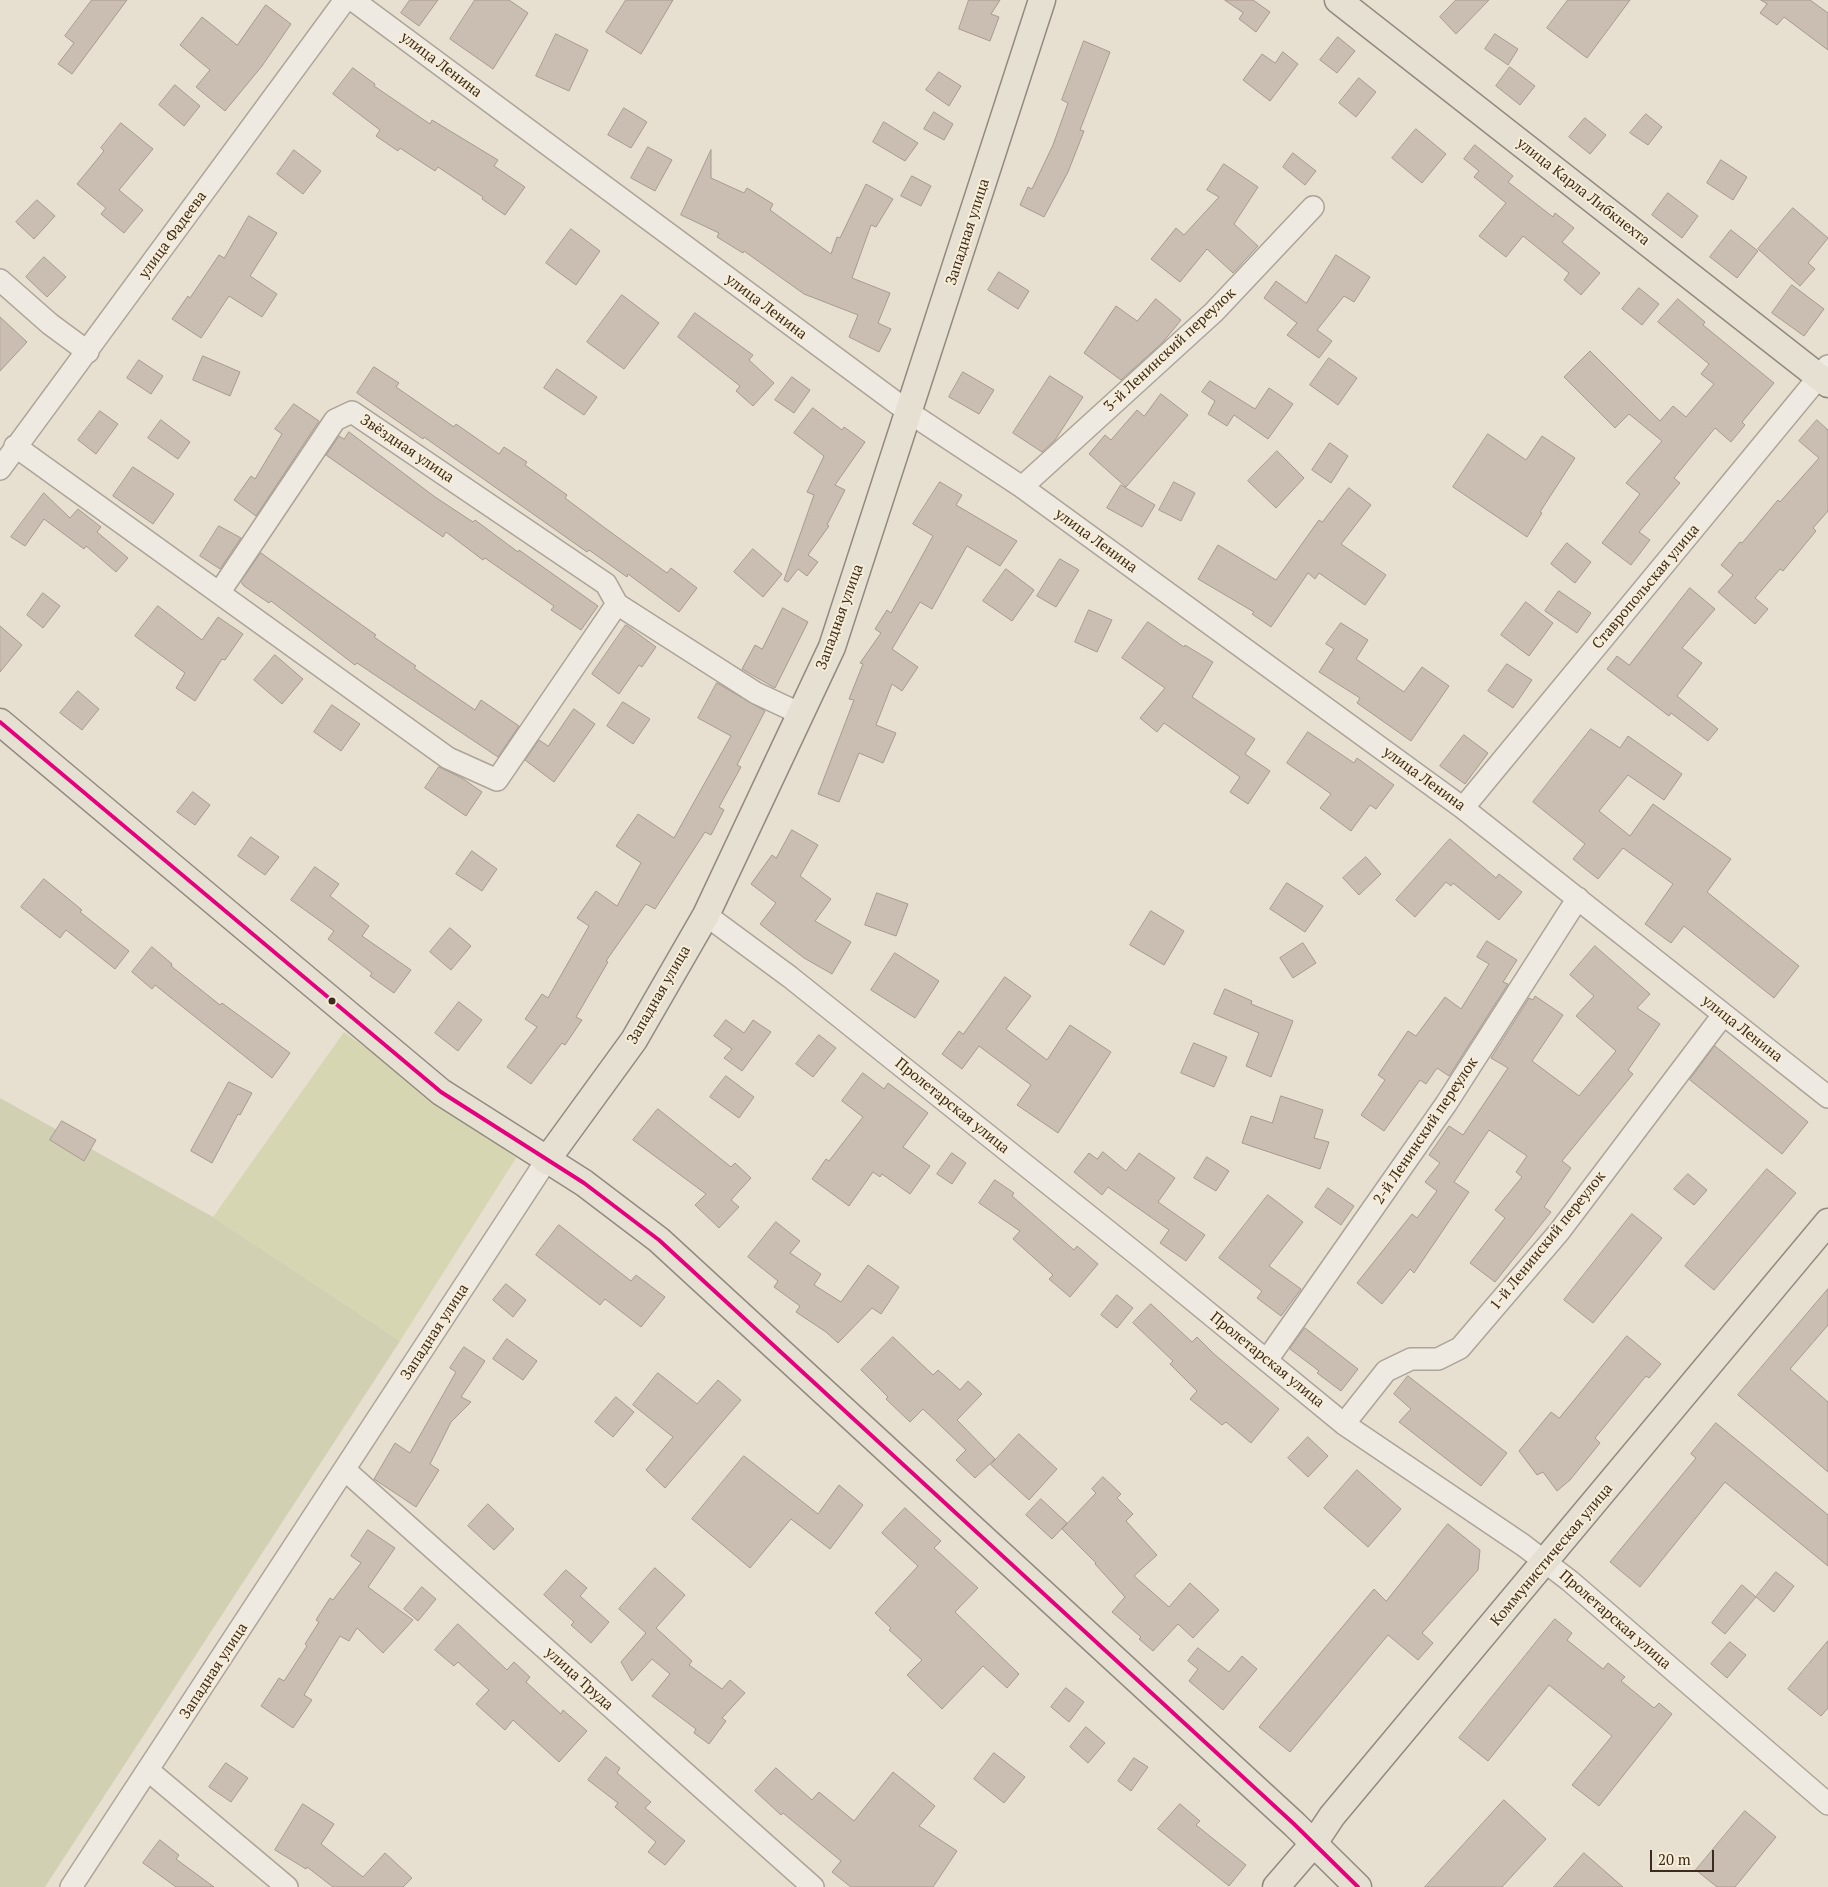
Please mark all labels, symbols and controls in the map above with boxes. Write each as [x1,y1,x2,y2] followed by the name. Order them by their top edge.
[397,28,485,102] street label: улица Ленина
[1513,134,1653,250] street label: улица Карла Либкнехта
[942,176,994,288] street label: Западная улица
[135,188,211,282] street label: улица Фадеева
[722,270,810,344] street label: улица Ленина
[1100,284,1240,416] street label: 3-й Ленинский переулок
[357,411,457,487] street label: Звёздная улица
[1051,505,1141,577] street label: улица Ленина
[1589,521,1703,653] street label: Ставропольская улица
[813,562,867,672] street label: Западная улица
[1379,743,1469,815] street label: улица Ленина
[623,942,695,1048] street label: Западная улица
[1698,992,1786,1066] street label: улица Ленина
[327,996,337,1006] unlabelled marker
[891,1054,1013,1158] street label: Пролетарская улица
[1370,1054,1482,1208] street label: 2-й Ленинский переулок
[1486,1168,1610,1314] street label: 1-й Ленинский переулок
[397,1281,473,1383] street label: Западная улица
[1206,1308,1328,1412] street label: Пролетарская улица
[1487,1480,1617,1630] street label: Коммунистическая улица
[1556,1567,1674,1673] street label: Пролетарская улица
[176,1620,252,1722] street label: Западная улица
[541,1644,617,1714] street label: улица Труда
[1653,1840,1717,1872] scale bar
[1658,1849,1691,1869] text: 20 m

